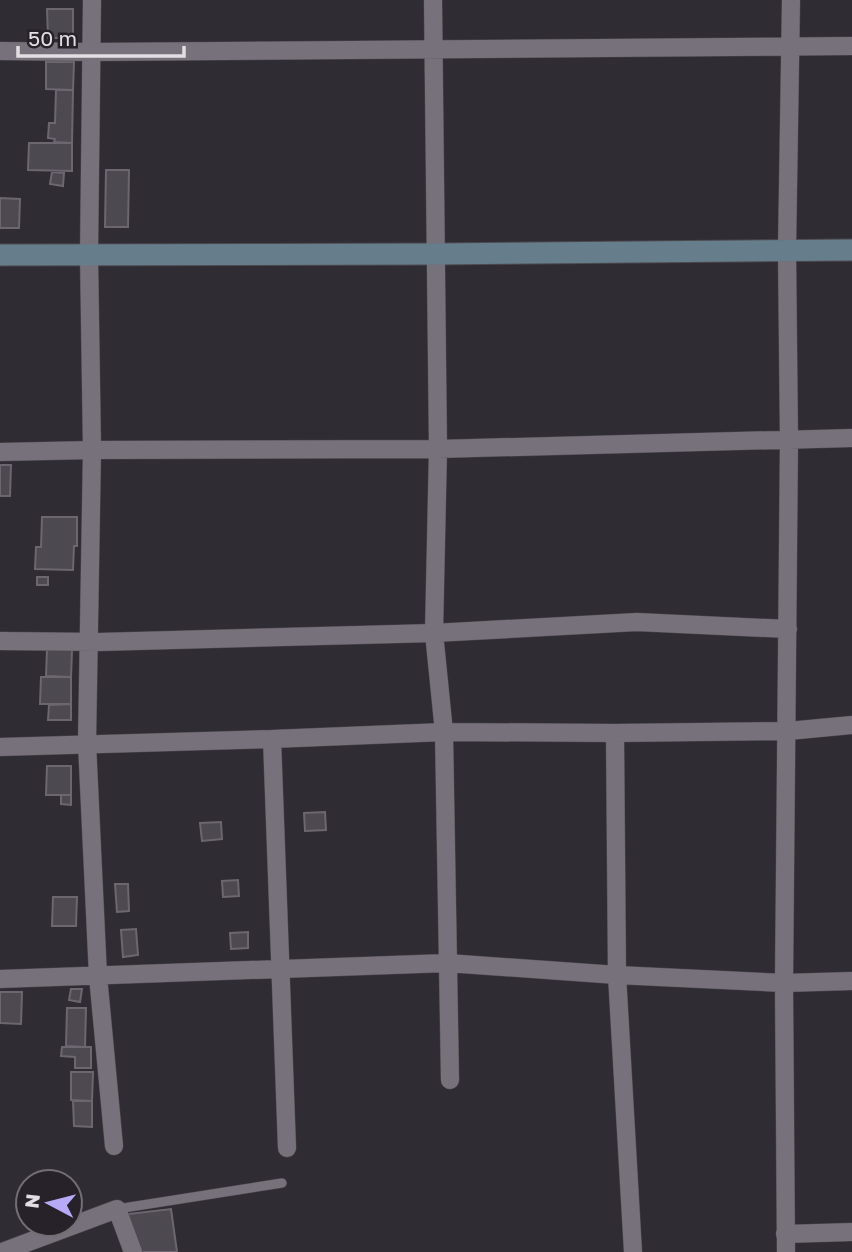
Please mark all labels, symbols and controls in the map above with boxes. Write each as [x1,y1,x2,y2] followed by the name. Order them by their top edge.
[18,14,184,58] scale bar
[28,25,77,51] text: 50 m
[14,1168,84,1238] north arrow
[19,1192,44,1209] text: N

